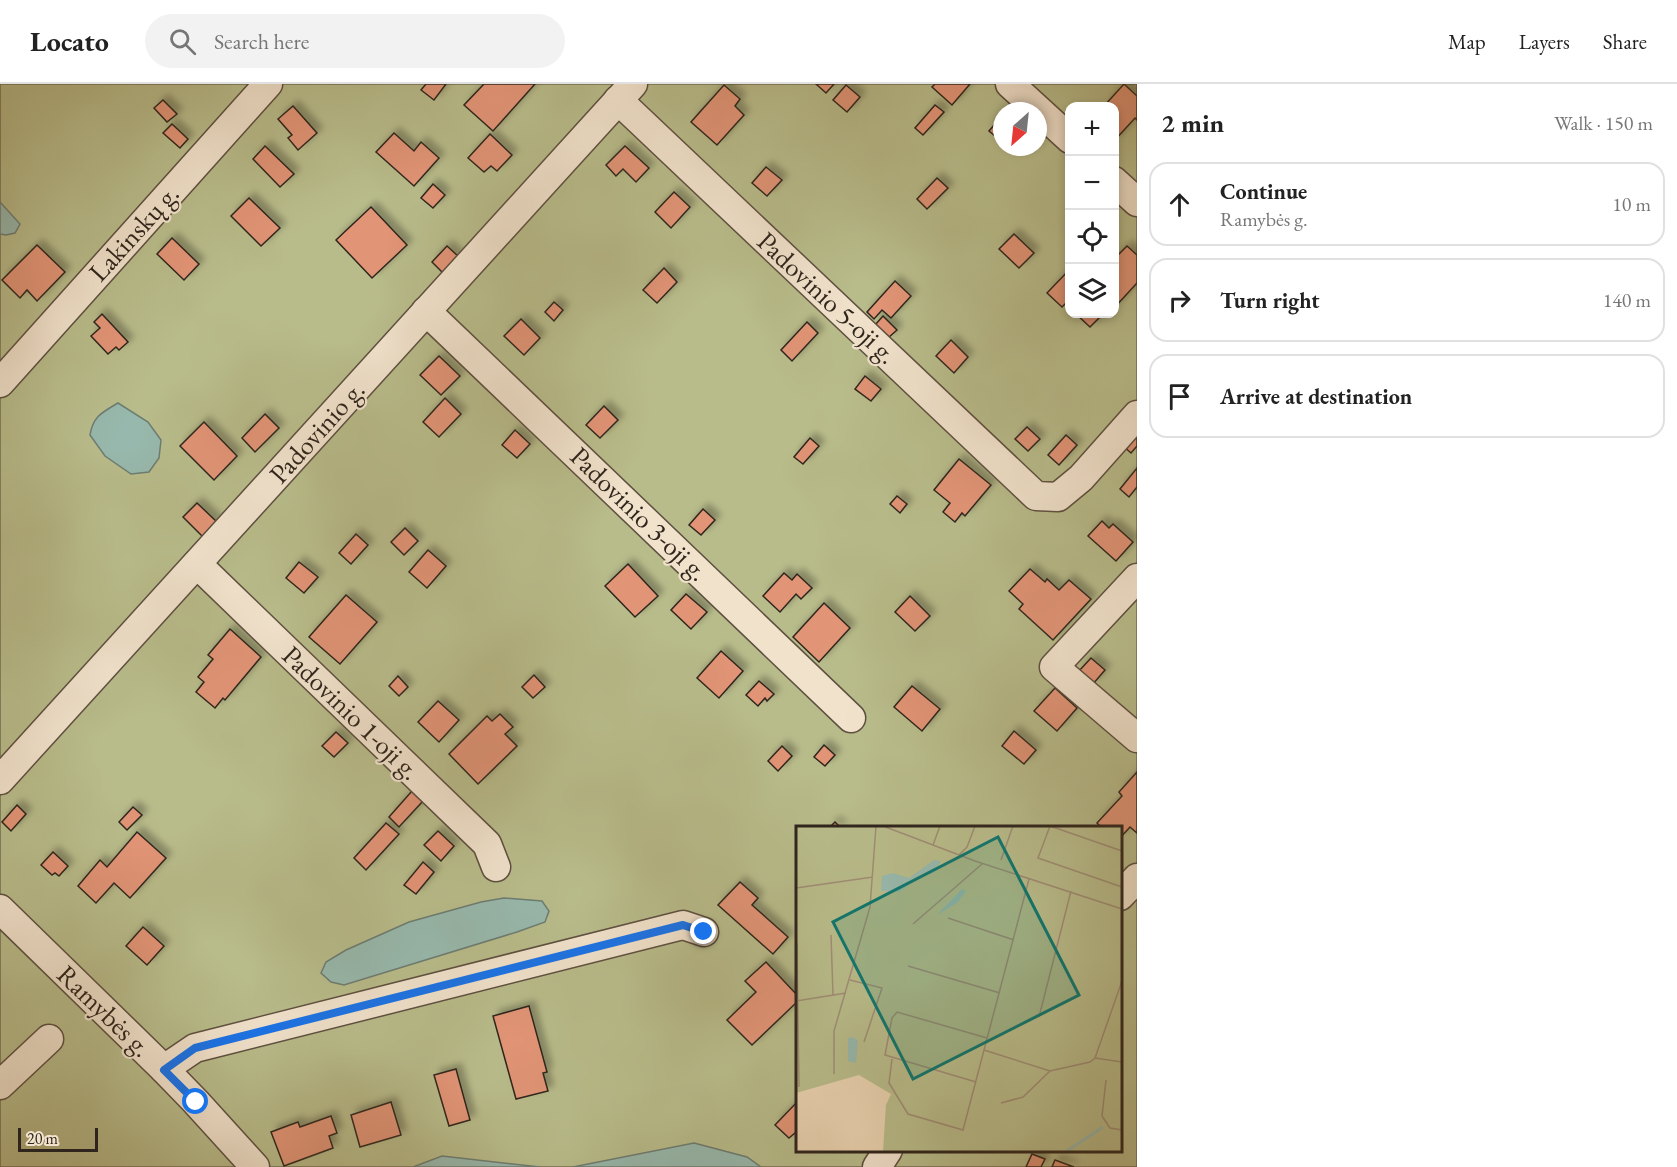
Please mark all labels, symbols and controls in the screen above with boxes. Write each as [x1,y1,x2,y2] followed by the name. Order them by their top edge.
[145,14,565,68] search box
[30,23,109,59] text: Locato
[166,25,199,58] icon: search
[214,27,309,56] text: Search here
[1448,28,1486,55] text: Map
[1519,28,1570,55] text: Layers
[1603,28,1647,55] text: Share
[993,102,1047,156] north arrow
[1065,102,1119,318] map controls
[1065,102,1119,156] button: +
[1161,106,1224,140] text: 2 min
[1554,110,1653,136] text: Walk · 150 m
[1065,156,1119,210] button: −
[81,177,186,289] street label: Lakinskų g.
[1220,177,1307,206] text: Continue
[1163,188,1196,221] icon: ahead
[1612,191,1651,217] text: 10 m
[1220,206,1308,232] text: Ramybės g.
[1065,210,1119,264] button: locate
[750,224,905,371] street label: Padovinio 5-oji g.
[1065,264,1119,318] button: layers
[1163,284,1196,317] icon: right
[1220,286,1319,315] text: Turn right
[1603,287,1651,313] text: 140 m
[261,373,372,491] street label: Padovinio g.
[1163,380,1196,413] icon: arrive
[1220,382,1412,411] text: Arrive at destination
[563,439,716,588] street label: Padovinio 3-oji g.
[275,638,428,787] street label: Padovinio 1-oji g.
[796,826,1122,1152] inset map
[690,918,716,944] route end
[50,957,159,1064] street label: Ramybės g.
[182,1088,208,1114] route start
[18,1125,98,1152] scale bar
[27,1128,58,1149] text: 20 m

